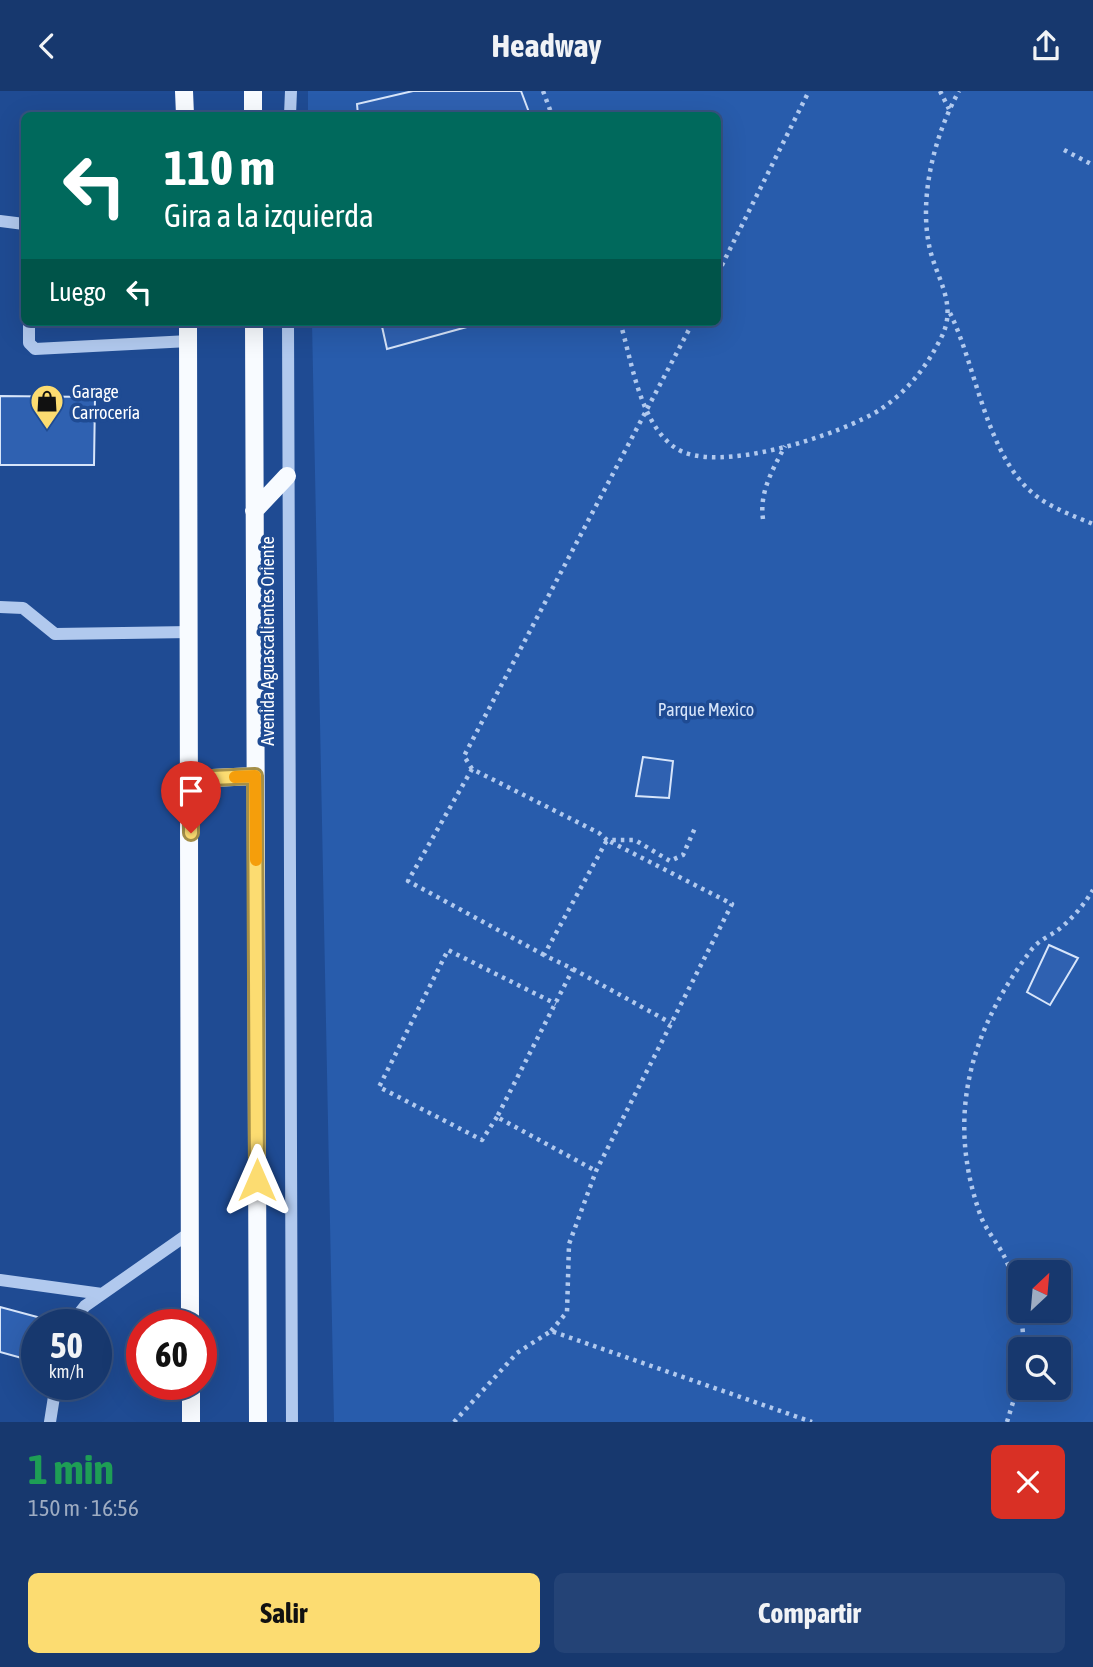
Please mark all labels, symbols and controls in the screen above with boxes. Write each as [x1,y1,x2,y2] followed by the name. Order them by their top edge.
[28,27,66,65] icon: back
[491,27,602,64] text: Headway
[1027,27,1065,65] icon: share
[164,139,275,195] text: 110 m
[49,140,140,231] icon: left
[164,197,374,234] text: Gira a la izquierda
[120,273,158,311] icon: left
[49,277,106,307] text: Luego
[72,381,140,423] place label: Garage Carrocería
[28,382,66,431] shop icon: Garage Carrocería
[257,536,278,746] street label: Avenida Aguascalientes Oriente
[658,699,754,720] park label: Parque Mexico
[161,761,221,833] pin
[172,772,210,810] icon: arrive
[220,1143,294,1217] position arrow
[1008,1260,1071,1323] north arrow
[1008,1260,1071,1400] map controls
[126,1309,217,1400] speed limit sign: 60
[50,1325,83,1365] text: 50
[1008,1337,1071,1400] button: search
[49,1361,84,1382] text: km/h
[28,1445,114,1493] text: 1 min
[991,1445,1065,1519] button: close
[28,1495,139,1521] text: 150 m · 16:56
[28,1573,540,1653] button: Salir
[554,1573,1065,1653] button: Compartir

